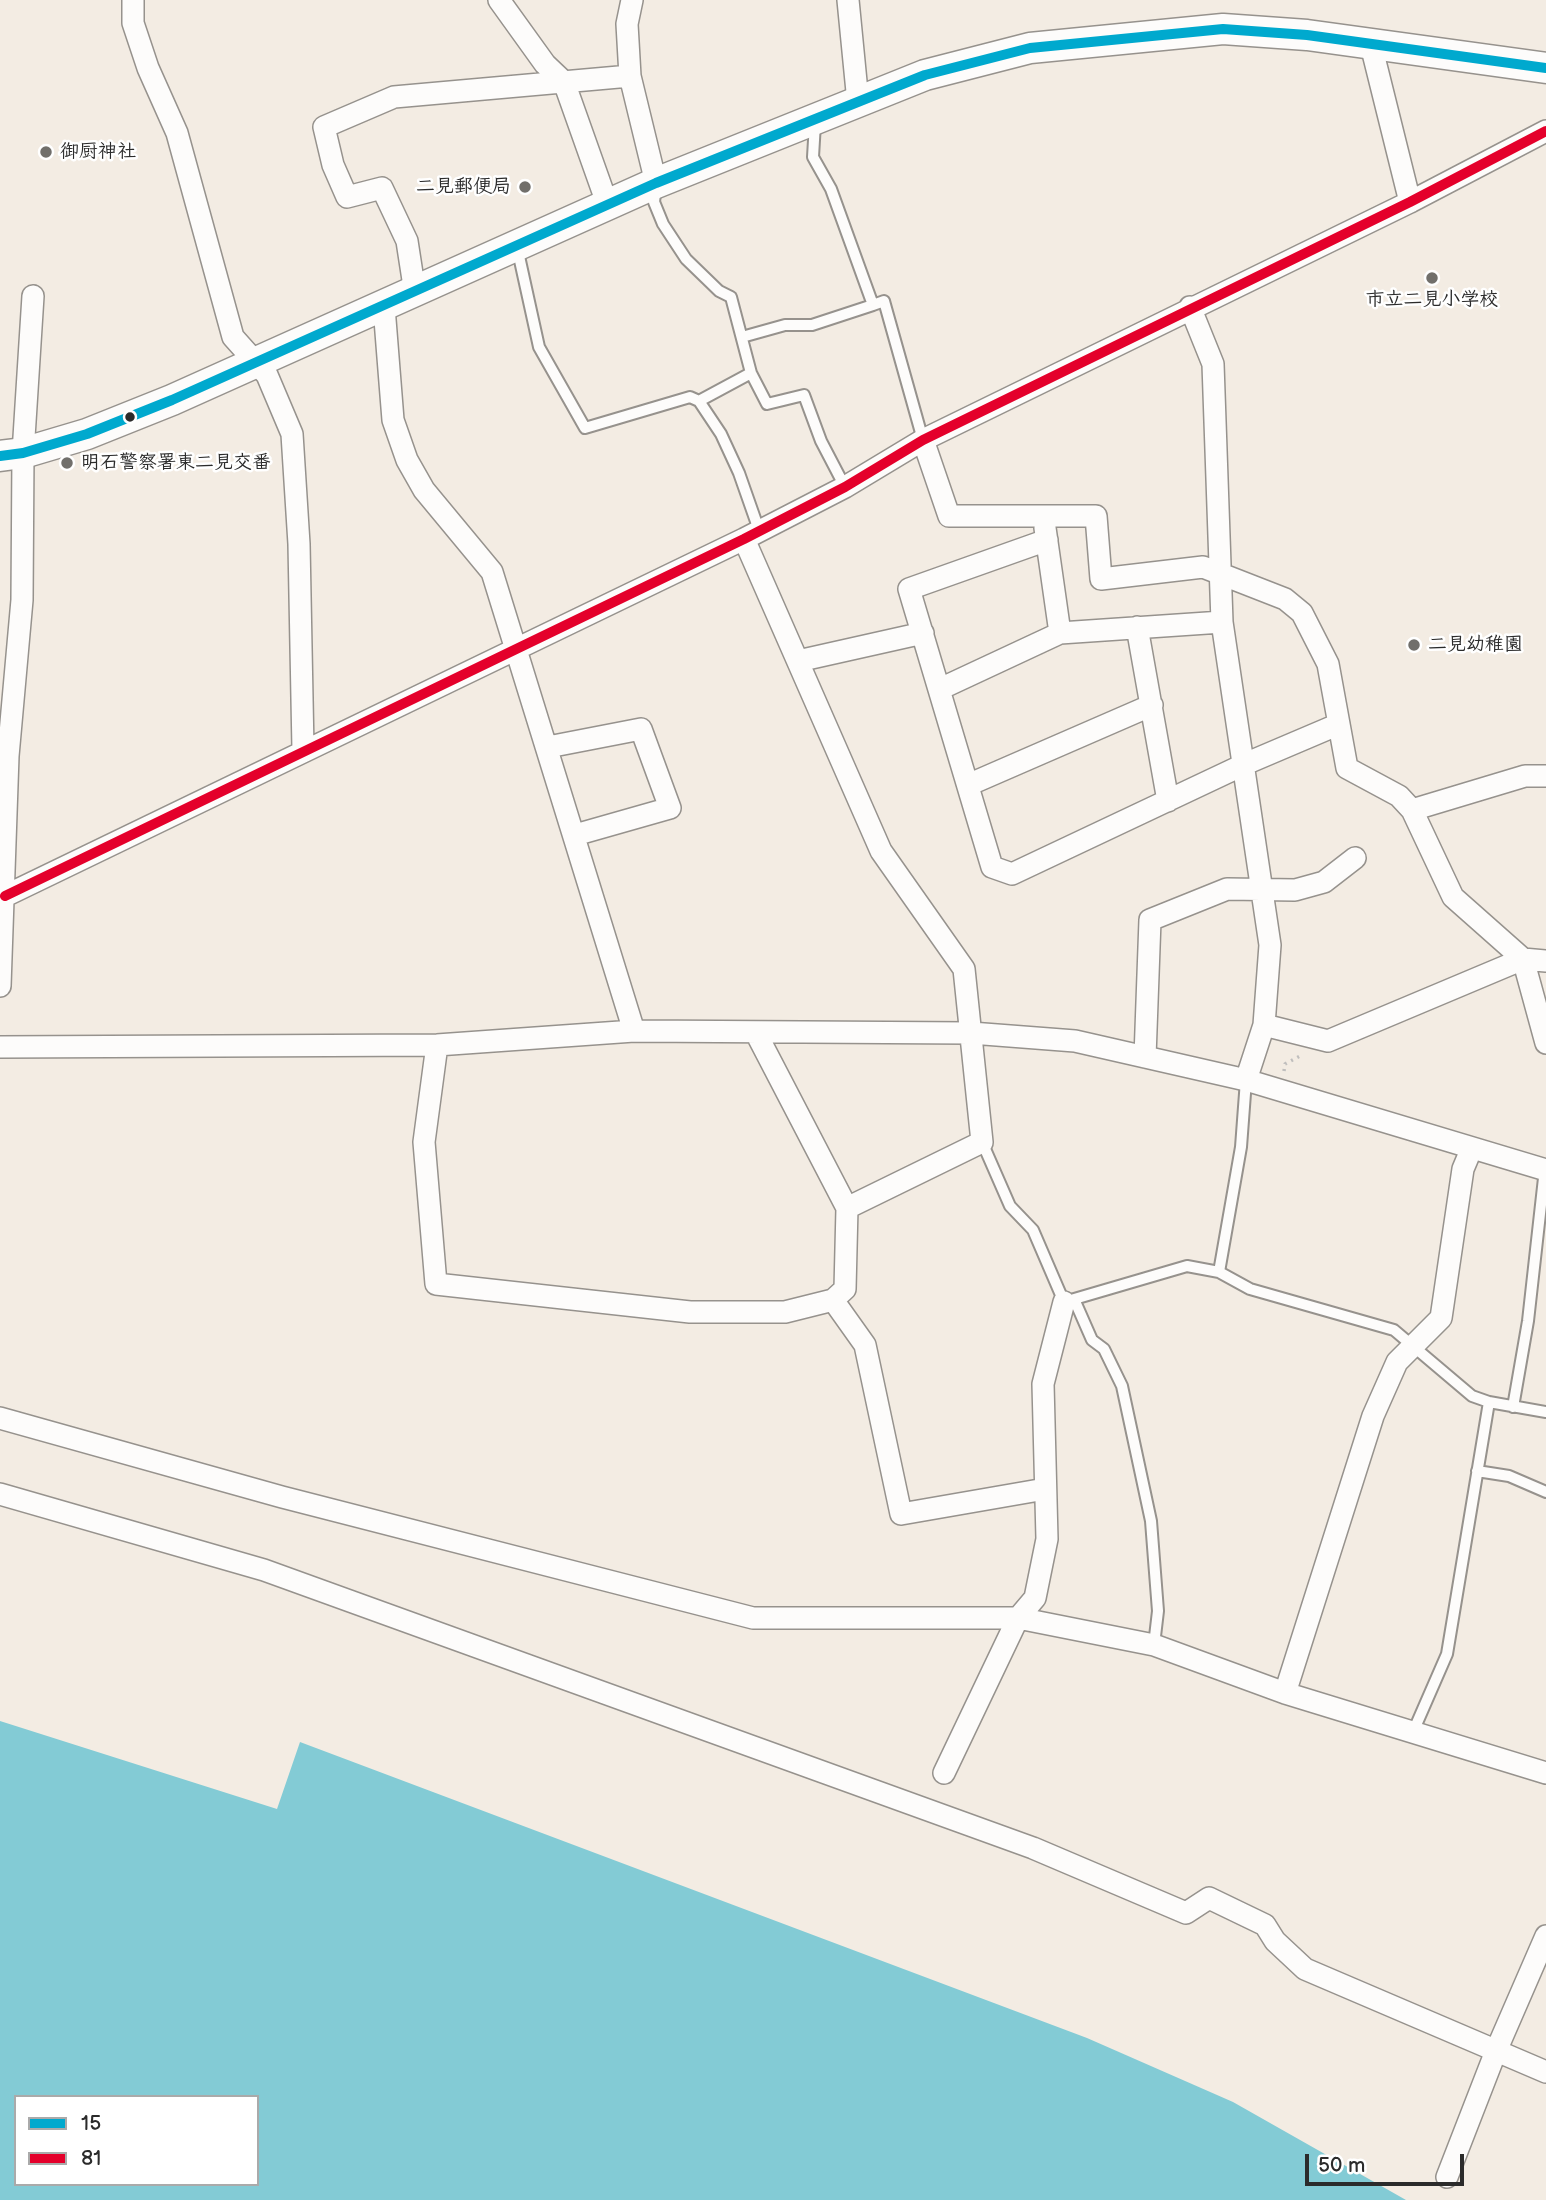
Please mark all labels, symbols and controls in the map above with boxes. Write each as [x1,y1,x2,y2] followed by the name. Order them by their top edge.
[60,141,136,163] place label: 御厨神社
[38,144,54,160] marker: 御厨神社
[416,176,511,198] place label: 二見郵便局
[517,179,533,195] marker: 二見郵便局
[1424,270,1440,286] marker: 市立二見小学校
[1366,289,1498,311] place label: 市立二見小学校
[123,410,137,424] unlabelled marker
[81,452,271,474] place label: 明石警察署東二見交番
[59,455,75,471] marker: 明石警察署東二見交番
[1428,634,1523,656] place label: 二見幼稚園
[1406,637,1422,653] marker: 二見幼稚園
[14,2095,259,2186] legend
[81,2111,101,2136] text: 15
[1308,2140,1467,2184] scale bar
[81,2146,101,2171] text: 81
[1318,2153,1365,2178] text: 50 m

